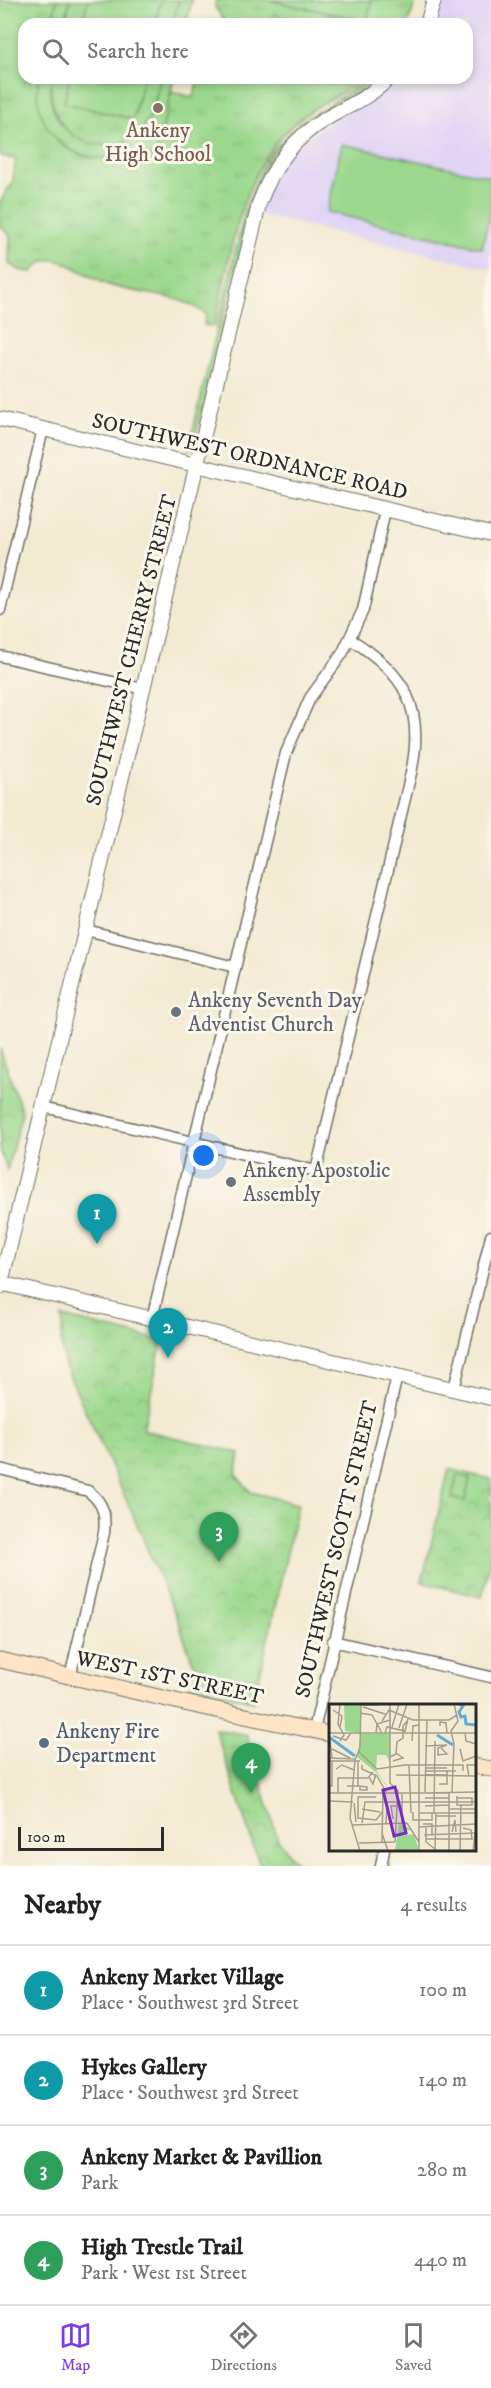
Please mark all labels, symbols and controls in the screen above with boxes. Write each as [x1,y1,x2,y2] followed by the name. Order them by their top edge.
[18,18,473,84] search box
[39,35,72,68] icon: search
[87,38,189,65] text: Search here
[151,101,165,115] marker: Ankeny High School
[105,118,212,168] place label: Ankeny High School
[89,408,410,506] street label: SOUTHWEST ORDNANCE ROAD
[81,492,183,808] street label: SOUTHWEST CHERRY STREET
[188,988,363,1038] place label: Ankeny Seventh Day Adventist Church
[169,1005,183,1019] marker: Ankeny Seventh Day Adventist Church
[189,1141,218,1170] your location
[243,1158,390,1208] place label: Ankeny Apostolic Assembly
[224,1175,238,1189] marker: Ankeny Apostolic Assembly
[78,1194,116,1244] pin: 1
[148,1308,188,1358] pin: 2
[290,1398,384,1700] street label: SOUTHWEST SCOTT STREET
[200,1512,238,1562] pin: 3
[73,1645,266,1711] street label: WEST 1ST STREET
[329,1704,476,1851] inset map
[56,1719,160,1769] place label: Ankeny Fire Department
[37,1736,51,1750] marker: Ankeny Fire Department
[232,1744,270,1793] pin: 4
[18,1824,164,1852] scale bar
[27,1827,66,1847] text: 100 m
[24,1889,101,1922] text: Nearby
[400,1893,467,1918] text: 4 results
[81,1964,284,1991] text: Ankeny Market Village
[40,1978,47,2003] text: 1
[419,1978,467,2003] text: 100 m
[81,1991,299,2016] text: Place · Southwest 3rd Street
[81,2054,207,2081] text: Hykes Gallery
[39,2068,48,2093] text: 2
[418,2068,467,2093] text: 140 m
[81,2081,299,2106] text: Place · Southwest 3rd Street
[81,2144,322,2171] text: Ankeny Market & Pavillion
[40,2158,47,2183] text: 3
[417,2158,467,2183] text: 280 m
[81,2171,118,2196] text: Park
[81,2234,243,2261] text: High Trestle Trail
[38,2248,49,2273] text: 4
[414,2248,467,2273] text: 440 m
[81,2261,247,2286] text: Park · West 1st Street
[59,2319,92,2375] tab: Map
[210,2319,277,2375] tab: Directions
[395,2319,432,2375] tab: Saved

